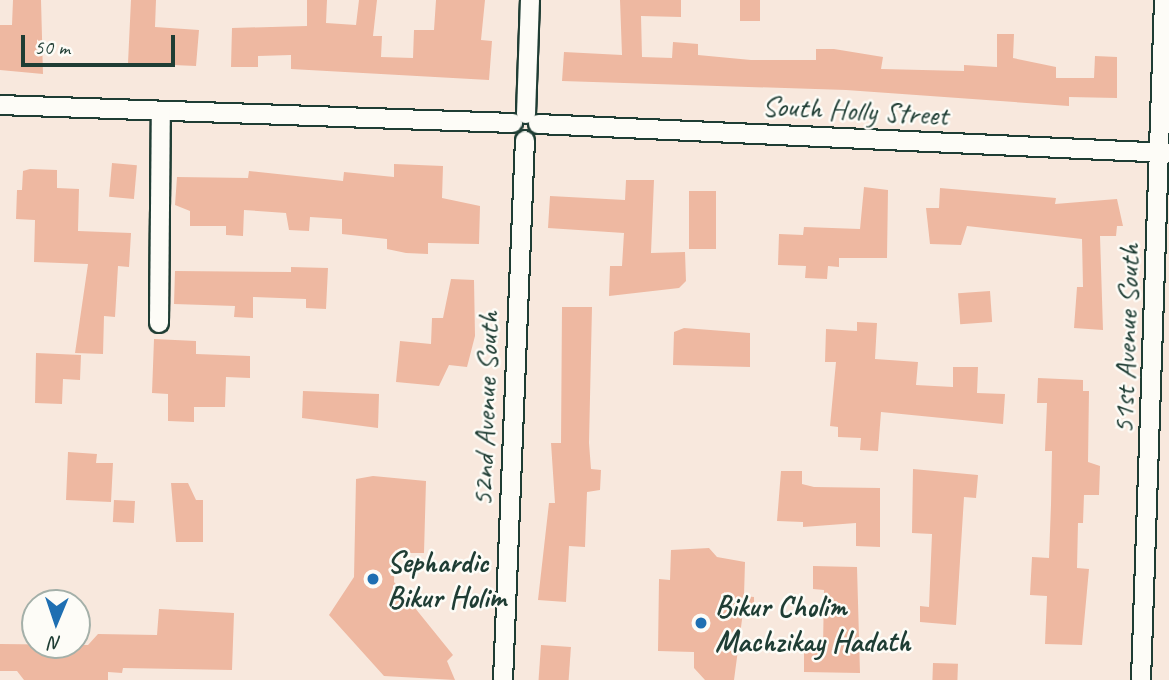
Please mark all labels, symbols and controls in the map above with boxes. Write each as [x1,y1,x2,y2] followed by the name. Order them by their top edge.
[24,21,178,65] scale bar
[34,34,70,60] text: 50 m
[761,87,949,133] street label: South Holly Street
[1105,243,1147,435] street label: 51st Avenue South
[464,311,506,507] street label: 52nd Avenue South
[387,544,507,614] place label: Sephardic Bikur Holim
[365,571,381,587] marker: Sephardic Bikur Holim
[715,588,910,658] place label: Bikur Cholim Machzikay Hadath
[21,589,91,659] north arrow
[693,615,709,631] marker: Bikur Cholim Machzikay Hadath
[49,631,62,655] text: N

